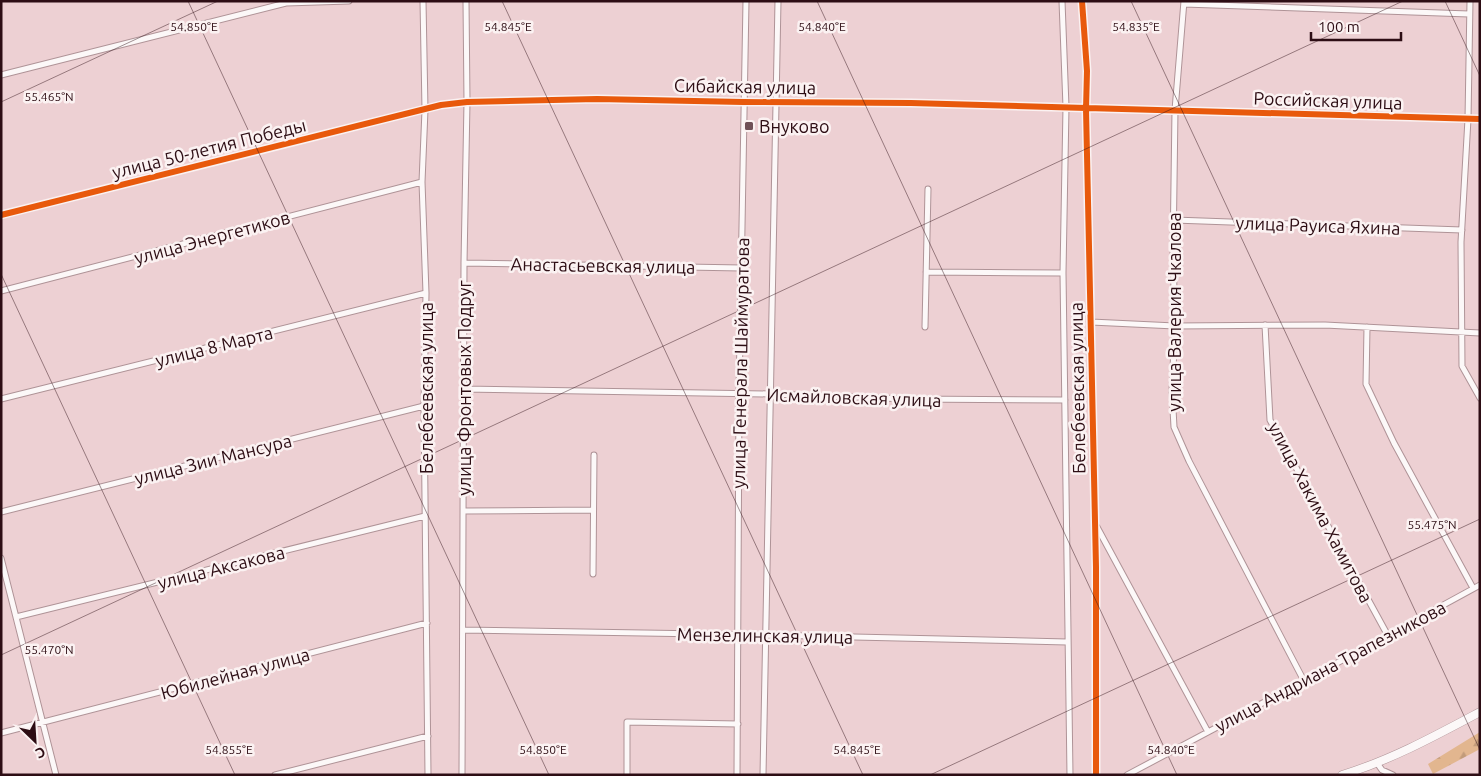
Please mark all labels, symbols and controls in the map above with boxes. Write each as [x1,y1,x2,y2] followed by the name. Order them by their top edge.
[1311,10,1401,42] scale bar
[1318,18,1360,35] text: 100 m
[170,20,218,33] text: 54.850°E
[484,20,532,33] text: 54.845°E
[798,20,846,33] text: 54.840°E
[1112,20,1160,33] text: 54.835°E
[674,75,816,97] street label: Сибайская улица
[1253,87,1403,113] street label: Российская улица
[24,90,74,103] text: 55.465°N
[110,114,308,182] street label: улица 50-летия Победы
[759,116,830,136] place label: Внуково
[743,120,755,132] marker: Внуково
[132,207,292,267] street label: улица Энергетиков
[1164,212,1184,412] street label: улица Валерия Чкалова
[1235,212,1401,238] street label: улица Рауиса Яхина
[728,237,752,489] street label: улица Генерала Шаймуратова
[510,253,696,277] street label: Анастасьевская улица
[454,280,474,496] street label: улица Фронтовых Подруг
[416,302,436,474] street label: Белебеевская улица
[1066,302,1088,474] street label: Белебеевская улица
[153,322,275,370] street label: улица 8 Марта
[766,384,942,410] street label: Исмайловская улица
[1265,418,1377,606] street label: улица Хакима Хамитова
[132,430,294,488] street label: улица Зии Мансура
[1407,518,1457,531] text: 55.475°N
[155,542,287,592] street label: улица Аксакова
[1211,596,1449,736] street label: улица Андриана Трапезникова
[677,623,853,647] street label: Мензелинская улица
[24,643,74,656] text: 55.470°N
[158,643,312,703] street label: Юбилейная улица
[10,716,60,766] north arrow
[205,743,253,756] text: 54.855°E
[519,743,567,756] text: 54.850°E
[833,743,881,756] text: 54.845°E
[1147,743,1195,756] text: 54.840°E
[33,744,48,762] text: С

